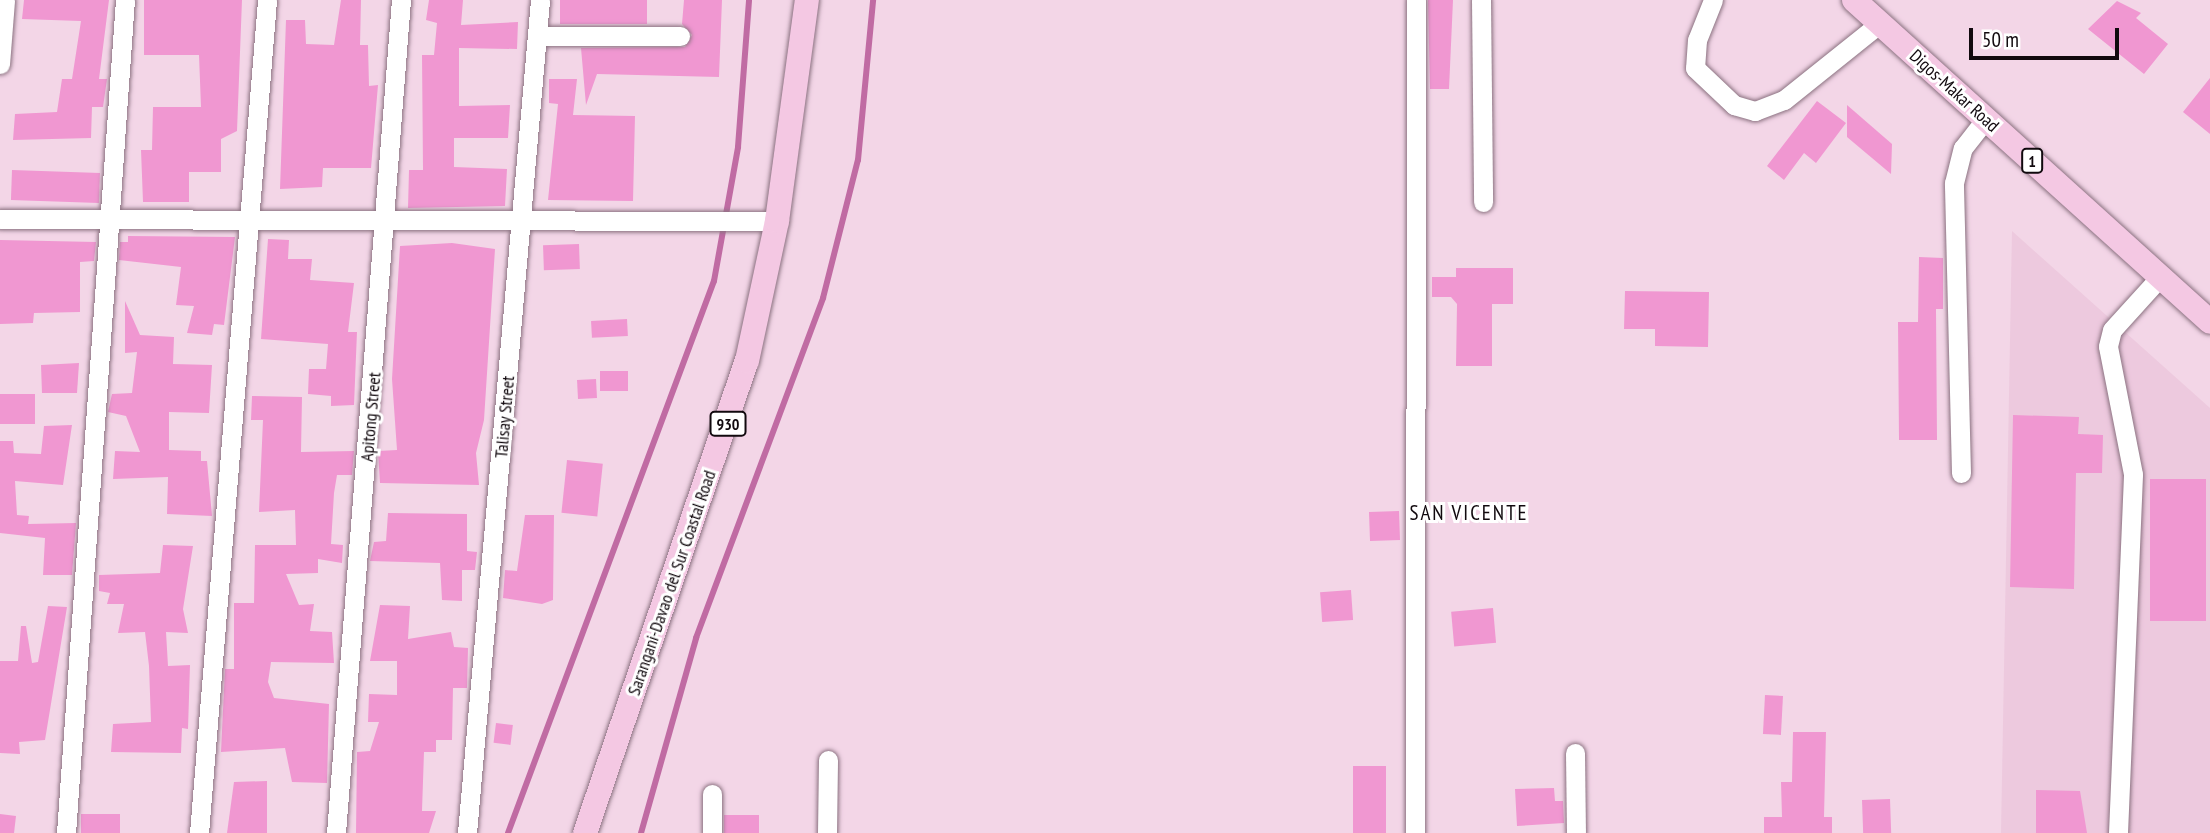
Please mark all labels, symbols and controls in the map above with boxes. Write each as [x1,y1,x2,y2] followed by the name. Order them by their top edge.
[1972,14,2122,58] scale bar
[1982,26,2019,53] text: 50 m
[1905,45,2003,137] street label: Digos-Makar Road
[2020,148,2044,174] road number: 1
[356,371,386,463] street label: Apitong Street
[491,375,519,459] street label: Talisay Street
[709,412,747,436] road number: 930
[623,468,721,698] street label: Sarangani-Davao del Sur Coastal Road
[1411,500,1527,526] district label: SAN VICENTE

